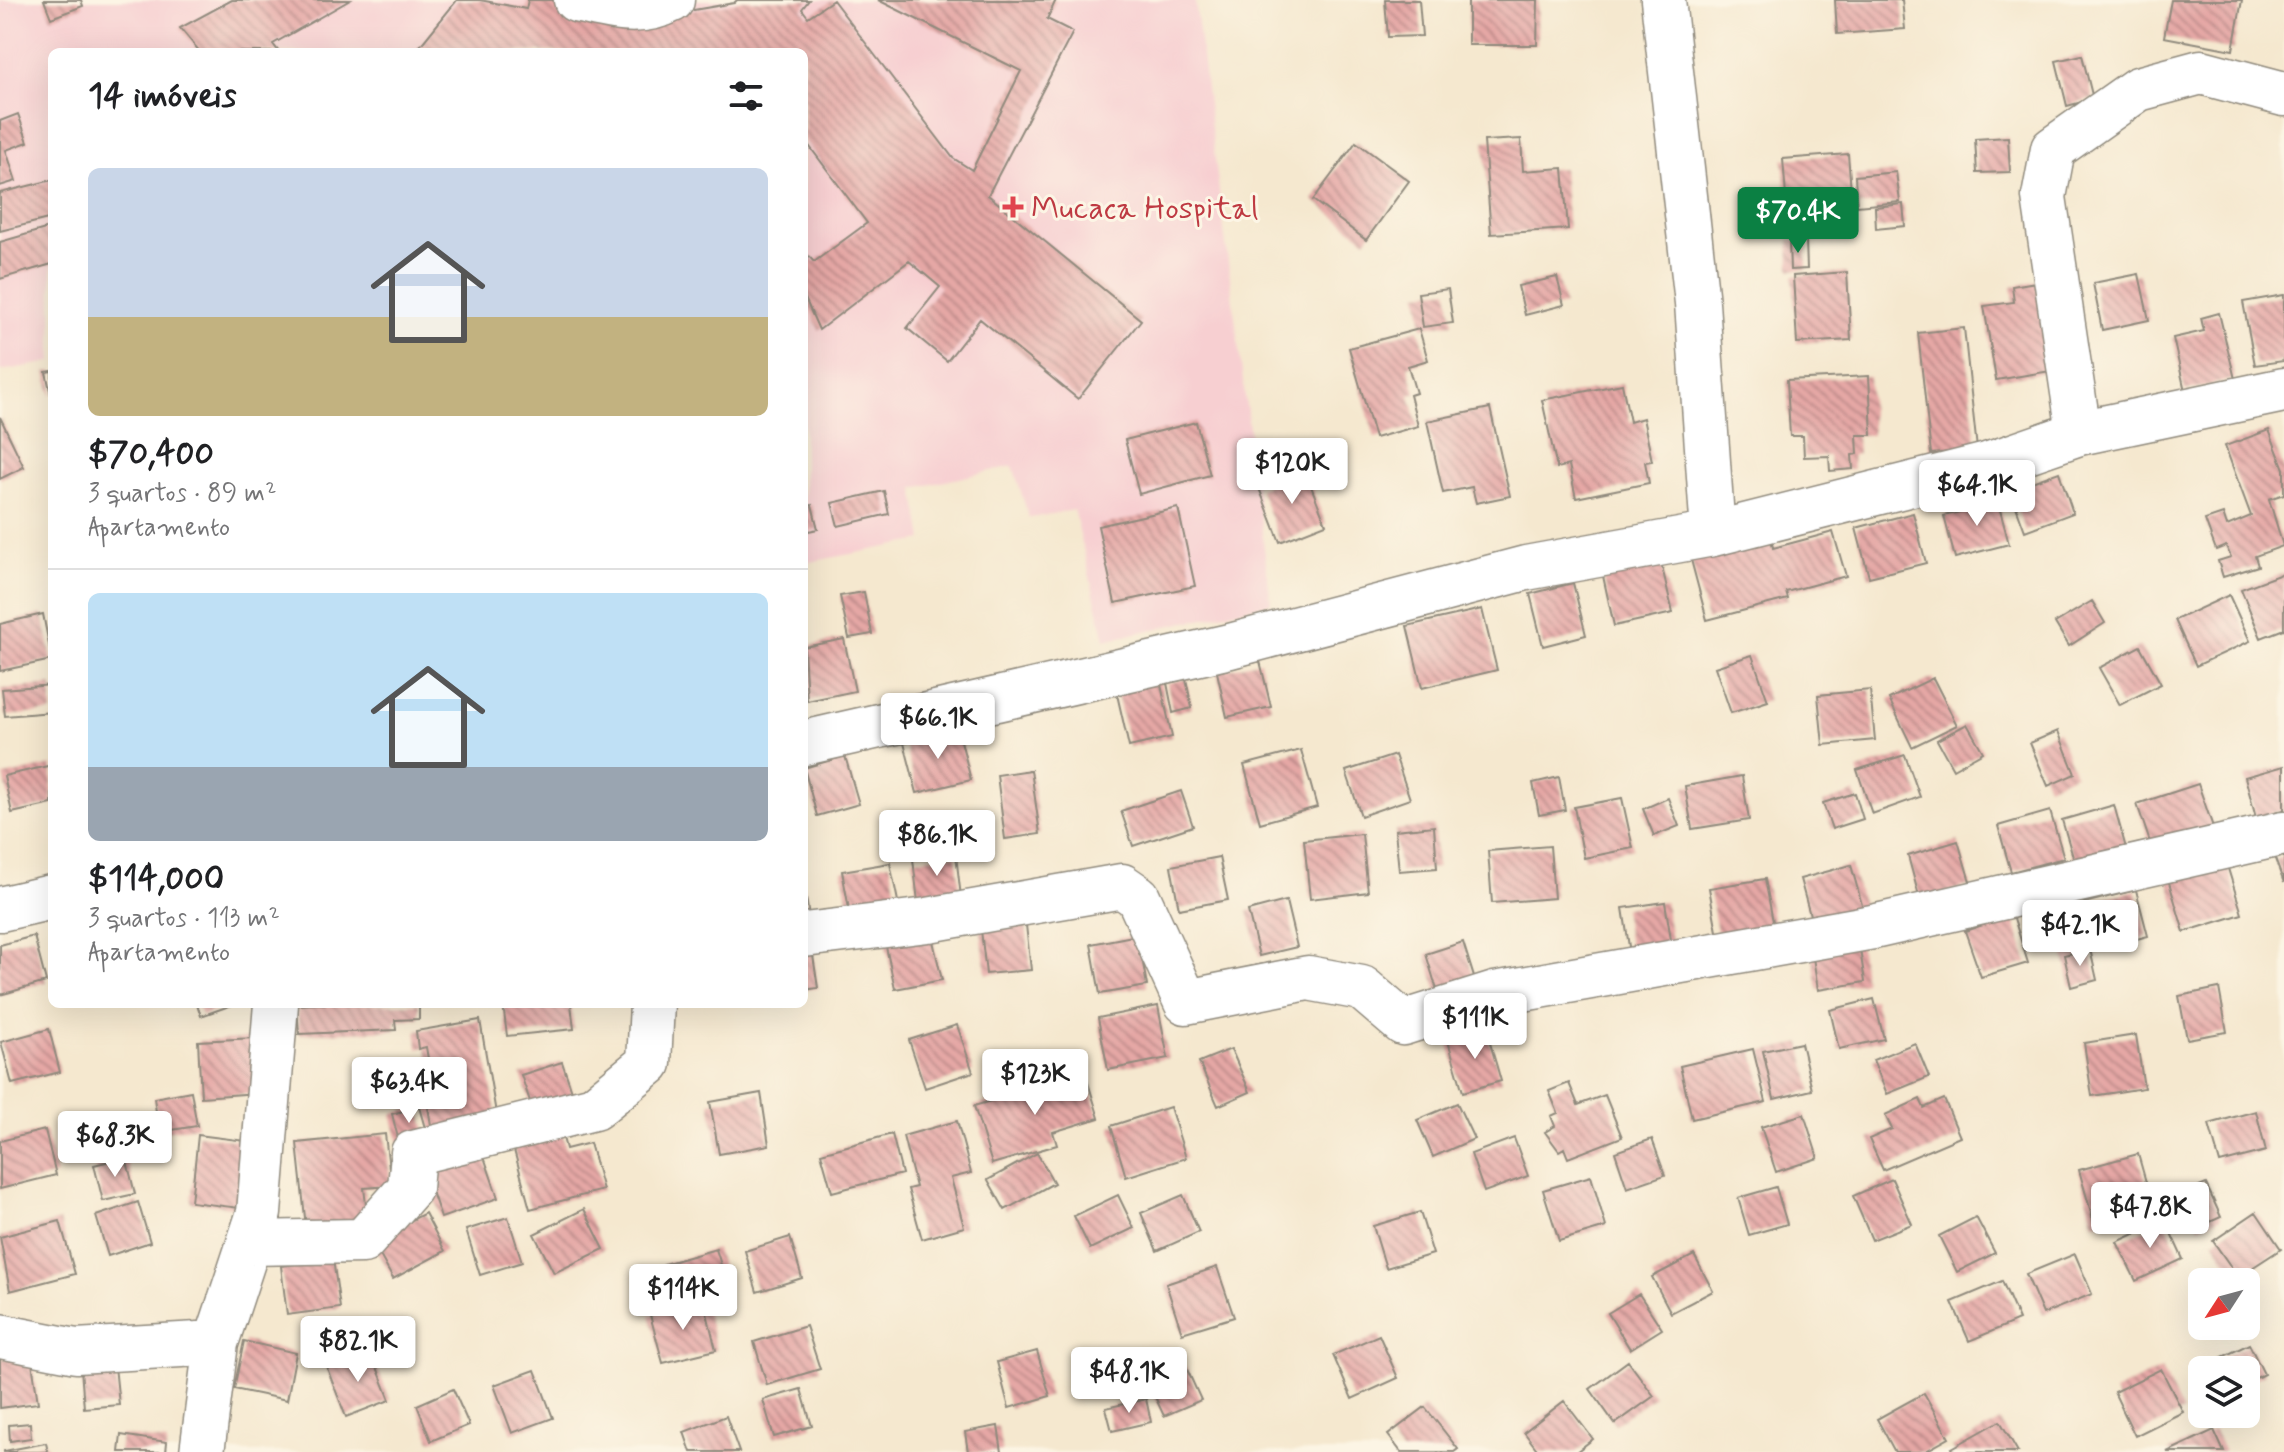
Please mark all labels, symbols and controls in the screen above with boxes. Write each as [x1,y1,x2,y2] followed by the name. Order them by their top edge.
[88,74,236,119] text: 14 imóveis
[724,74,768,118] icon: filters
[1733,187,1863,255] pin: $70.4K
[1031,188,1258,230] place label: Mucaca Hospital
[1002,196,1024,218] marker: Mucaca Hospital
[1756,196,1840,230] text: $70.4K
[356,220,500,364] icon: home
[88,432,214,477] text: $70,400
[1236,438,1348,506] pin: $120K
[1255,447,1329,481] text: $120K
[1912,460,2042,528] pin: $64.1K
[1937,469,2017,503] text: $64.1K
[88,477,276,511] text: 3 quartos · 89 m²
[88,511,230,545] text: Apartamento
[356,645,500,789] icon: home
[873,693,1003,761] pin: $66.1K
[899,702,977,736] text: $66.1K
[872,810,1002,878] pin: $86.1K
[897,819,977,853] text: $86.1K
[88,857,224,902] text: $114,000
[2015,900,2145,968] pin: $42.1K
[88,902,280,936] text: 3 quartos · 113 m²
[2040,909,2120,943] text: $42.1K
[88,936,230,970] text: Apartamento
[1419,993,1531,1061] pin: $111K
[1442,1002,1508,1036] text: $111K
[979,1049,1091,1117] pin: $123K
[344,1057,474,1125] pin: $63.4K
[1000,1058,1070,1092] text: $123K
[370,1066,448,1100] text: $63.4K
[50,1111,180,1179] pin: $68.3K
[76,1120,154,1154] text: $68.3K
[2085,1182,2215,1250] pin: $47.8K
[2109,1191,2191,1225] text: $47.8K
[627,1264,739,1332] pin: $114K
[2188,1268,2260,1340] north arrow
[2188,1268,2260,1428] map controls
[647,1273,719,1307] text: $114K
[293,1316,423,1384] pin: $82.1K
[318,1325,398,1359] text: $82.1K
[1064,1347,1194,1415] pin: $48.1K
[1089,1356,1169,1390] text: $48.1K
[2188,1356,2260,1428] button: layers

